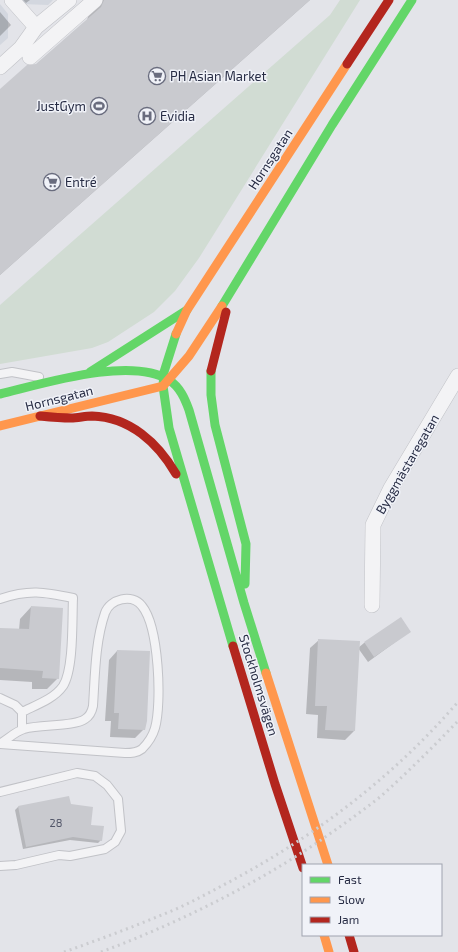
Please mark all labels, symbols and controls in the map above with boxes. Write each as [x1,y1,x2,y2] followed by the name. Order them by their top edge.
[147,66,167,86] supermarket icon: PH Asian Market
[170,68,267,84] place label: PH Asian Market
[89,96,109,116] sports icon: JustGym
[36,98,86,114] place label: JustGym
[137,106,157,126] hospital icon: Evidia
[160,108,195,124] place label: Evidia
[244,126,296,192] street label: Hornsgatan
[42,172,62,192] supermarket icon: Entré
[65,174,97,190] place label: Entré
[23,382,95,414] street label: Hornsgatan
[372,411,442,517] street label: Byggmästaregatan
[236,632,282,738] street label: Stockholmsvägen
[50,816,62,829] house number: 28
[302,864,442,936] legend
[338,872,362,886] text: Fast
[338,892,365,906] text: Slow
[338,912,359,926] text: Jam

